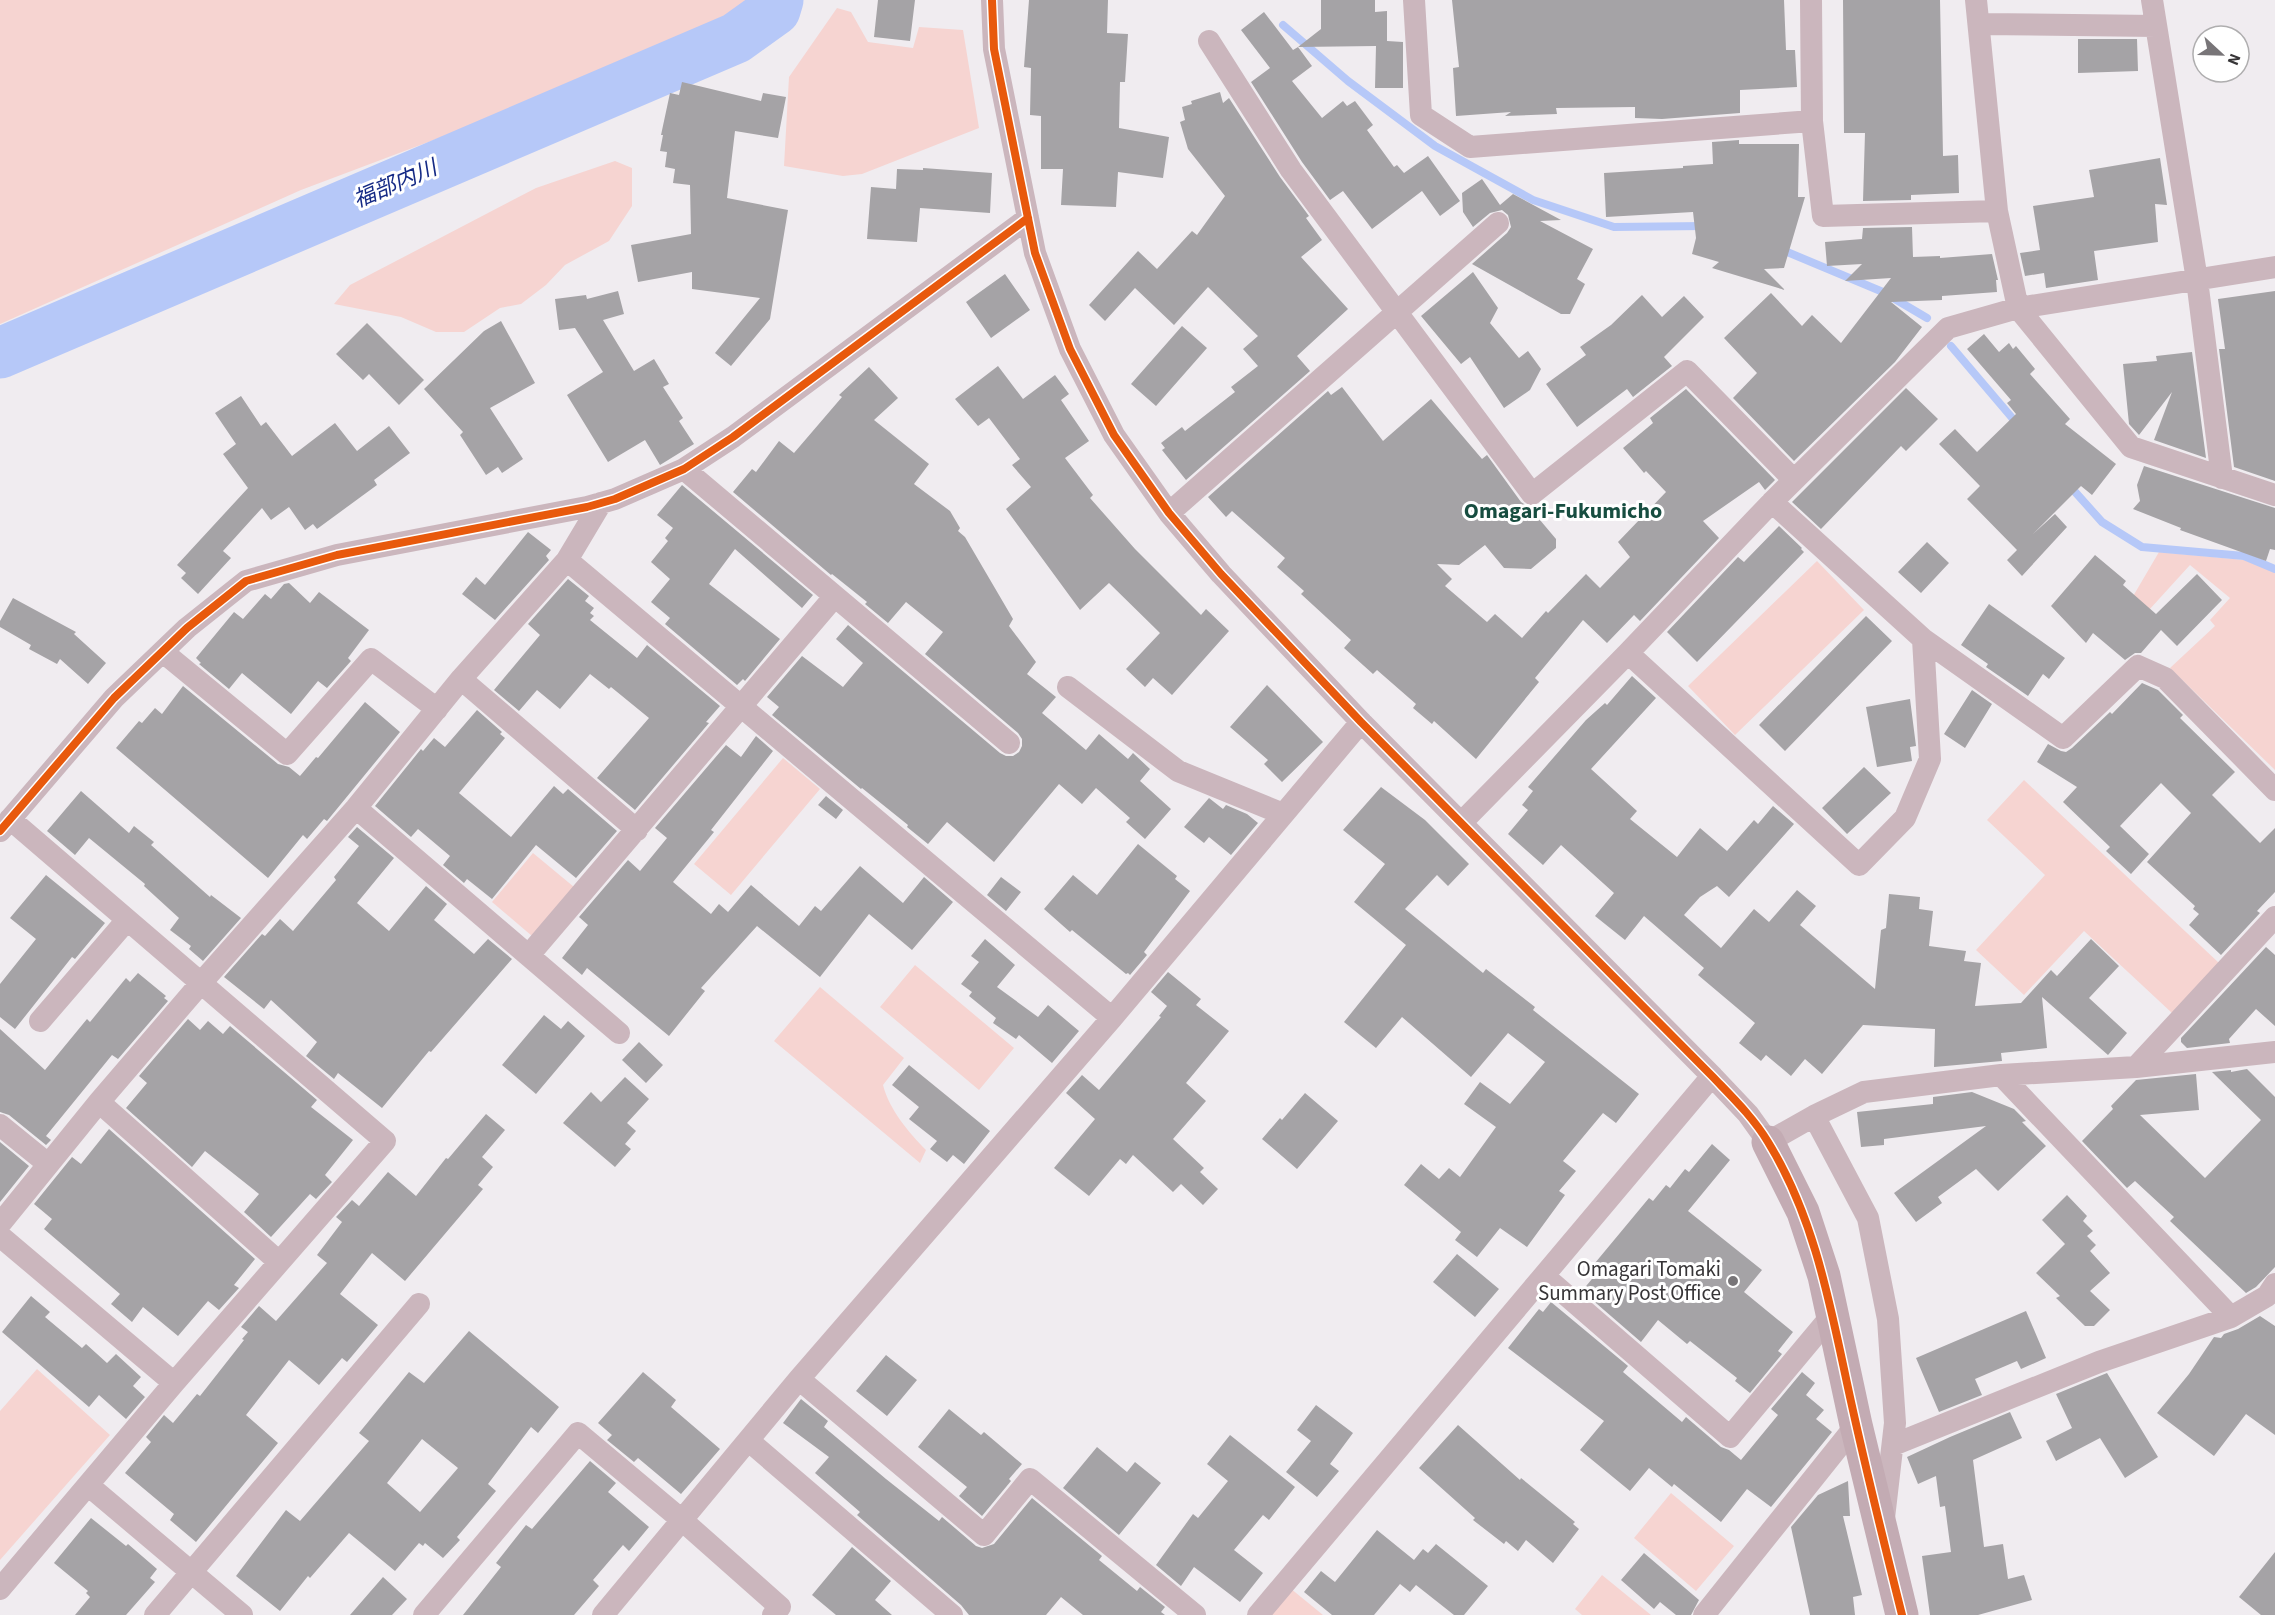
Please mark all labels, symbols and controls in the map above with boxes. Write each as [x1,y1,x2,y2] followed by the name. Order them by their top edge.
[2191,24,2251,84] north arrow
[2222,50,2246,68] text: N
[348,151,444,216] water label: 福部内川
[1464,495,1662,527] district label: Omagari-Fukumicho
[1538,1254,1721,1308] place label: Omagari Tomaki Summary Post Office
[1726,1274,1740,1288] marker: Omagari Tomaki Summary Post Office

